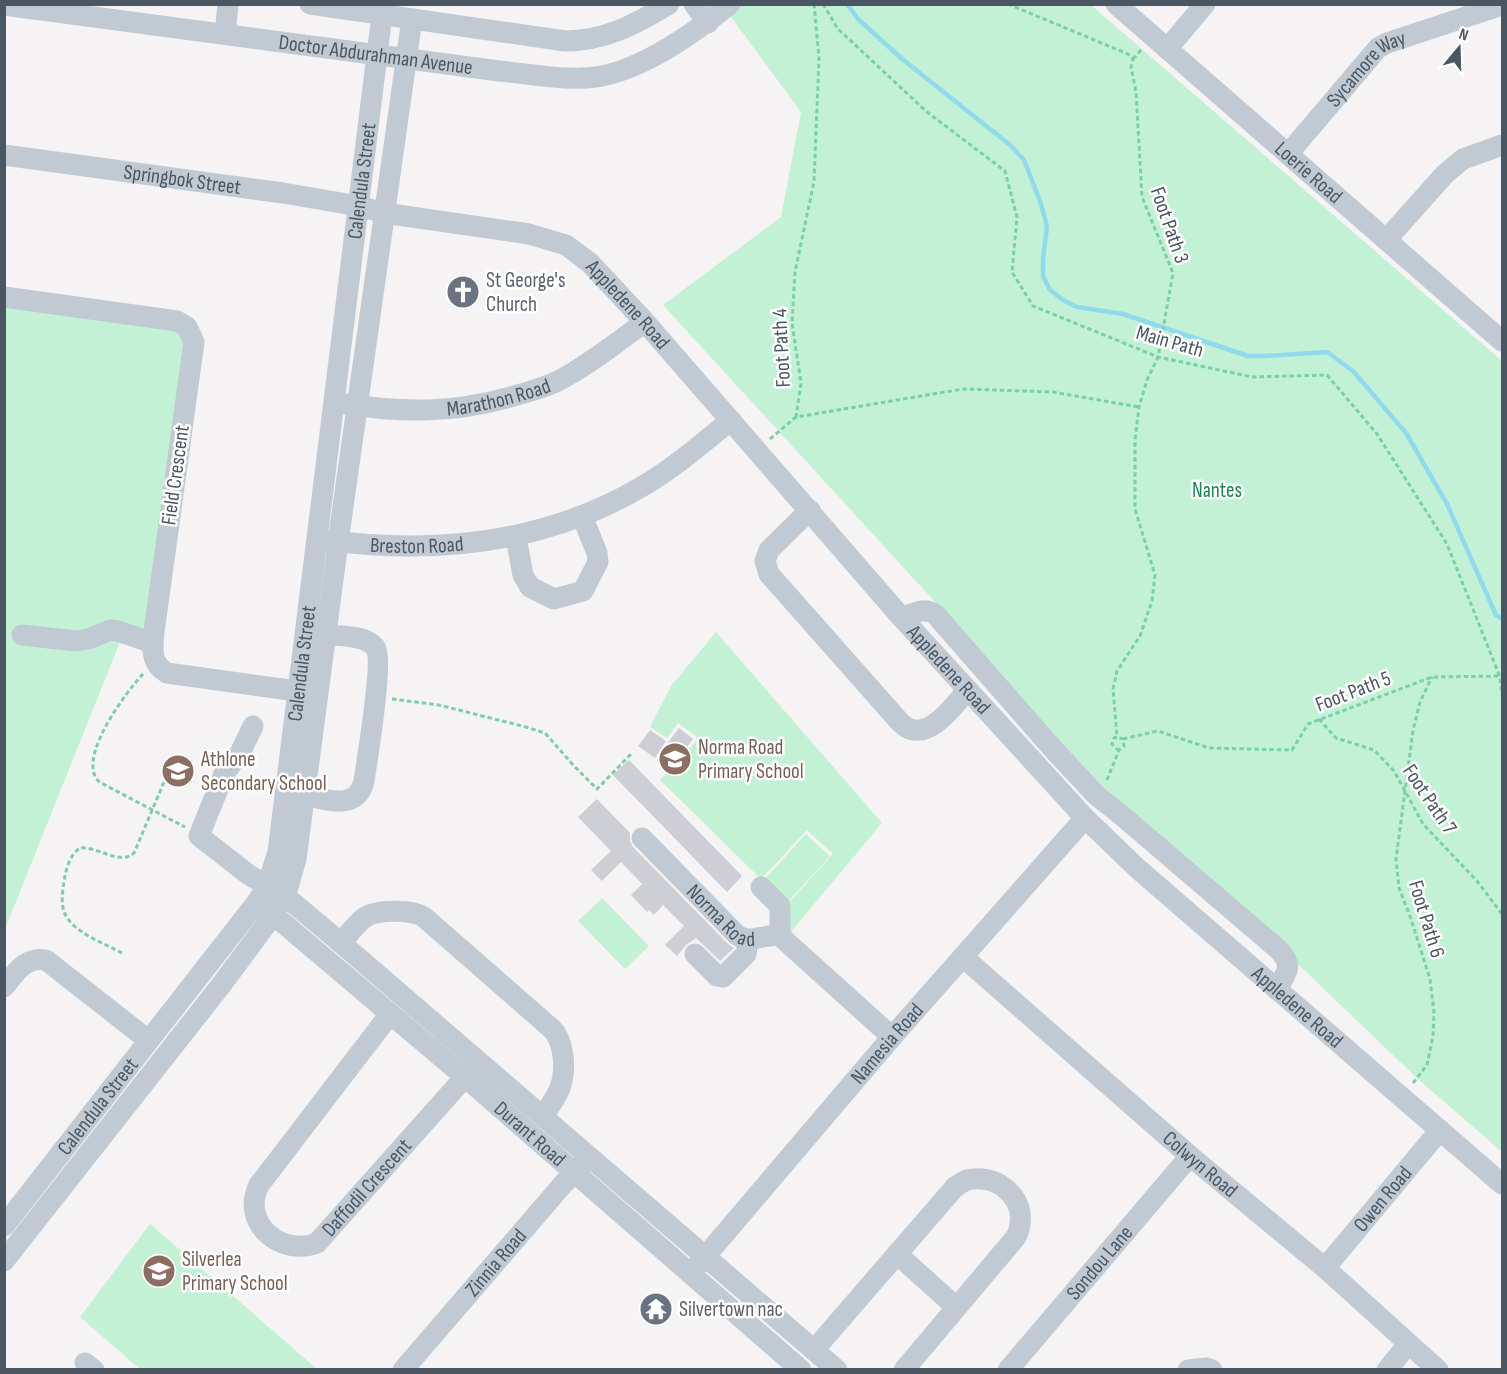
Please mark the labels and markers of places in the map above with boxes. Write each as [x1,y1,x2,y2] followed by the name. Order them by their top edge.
[486,268,565,317] place label: St George's Church
[445,274,481,310] church icon: St George's Church
[698,735,804,784] place label: Norma Road Primary School
[657,741,693,777] school or university icon: Norma Road Primary School
[200,747,327,796] place label: Athlone Secondary School
[160,753,196,789] school or university icon: Athlone Secondary School
[182,1247,288,1296] place label: Silverlea Primary School
[141,1253,177,1289] school or university icon: Silverlea Primary School
[638,1291,674,1327] temple icon: Silvertown nac
[679,1297,783,1322] place label: Silvertown nac

